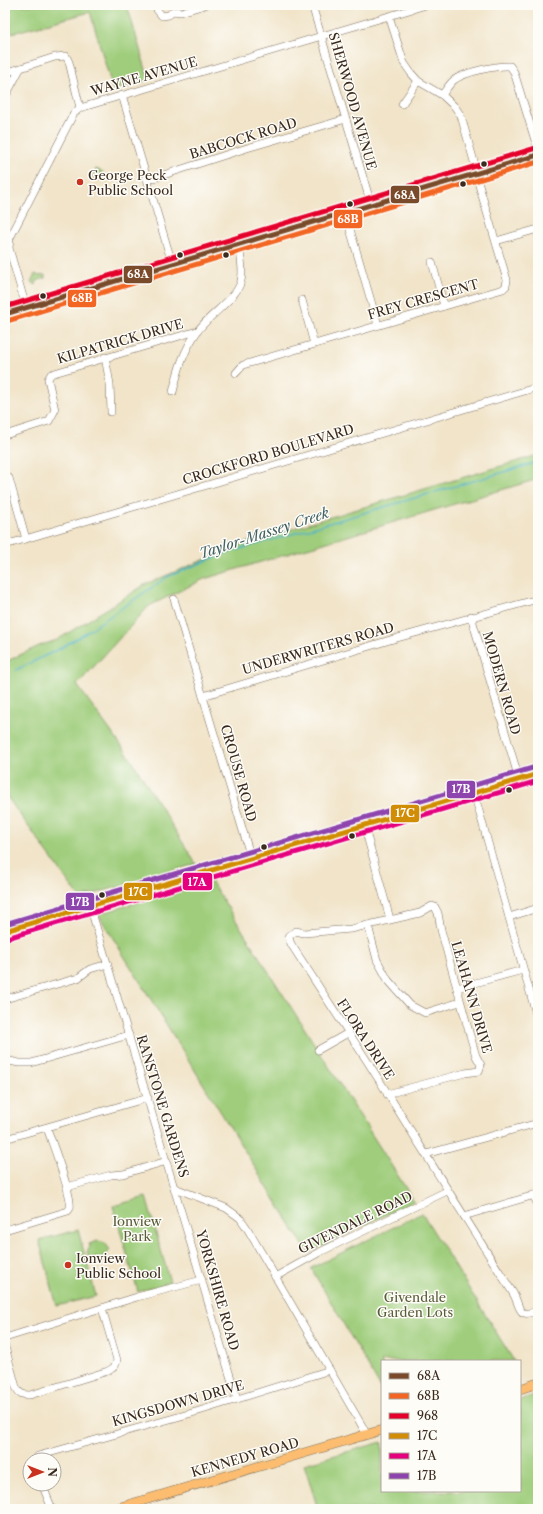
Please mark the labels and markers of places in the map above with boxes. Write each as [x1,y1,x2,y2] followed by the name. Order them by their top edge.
[479,159,489,169] unlabelled marker
[88,167,173,198] place label: George Peck Public School
[75,177,85,187] marker: George Peck Public School
[458,179,468,189] unlabelled marker
[345,199,355,209] unlabelled marker
[175,250,185,260] unlabelled marker
[221,250,231,260] unlabelled marker
[38,291,48,301] unlabelled marker
[504,785,514,795] unlabelled marker
[347,831,357,841] unlabelled marker
[259,842,269,852] unlabelled marker
[97,890,107,900] unlabelled marker
[76,1250,161,1281] place label: Ionview Public School
[63,1260,73,1270] marker: Ionview Public School

